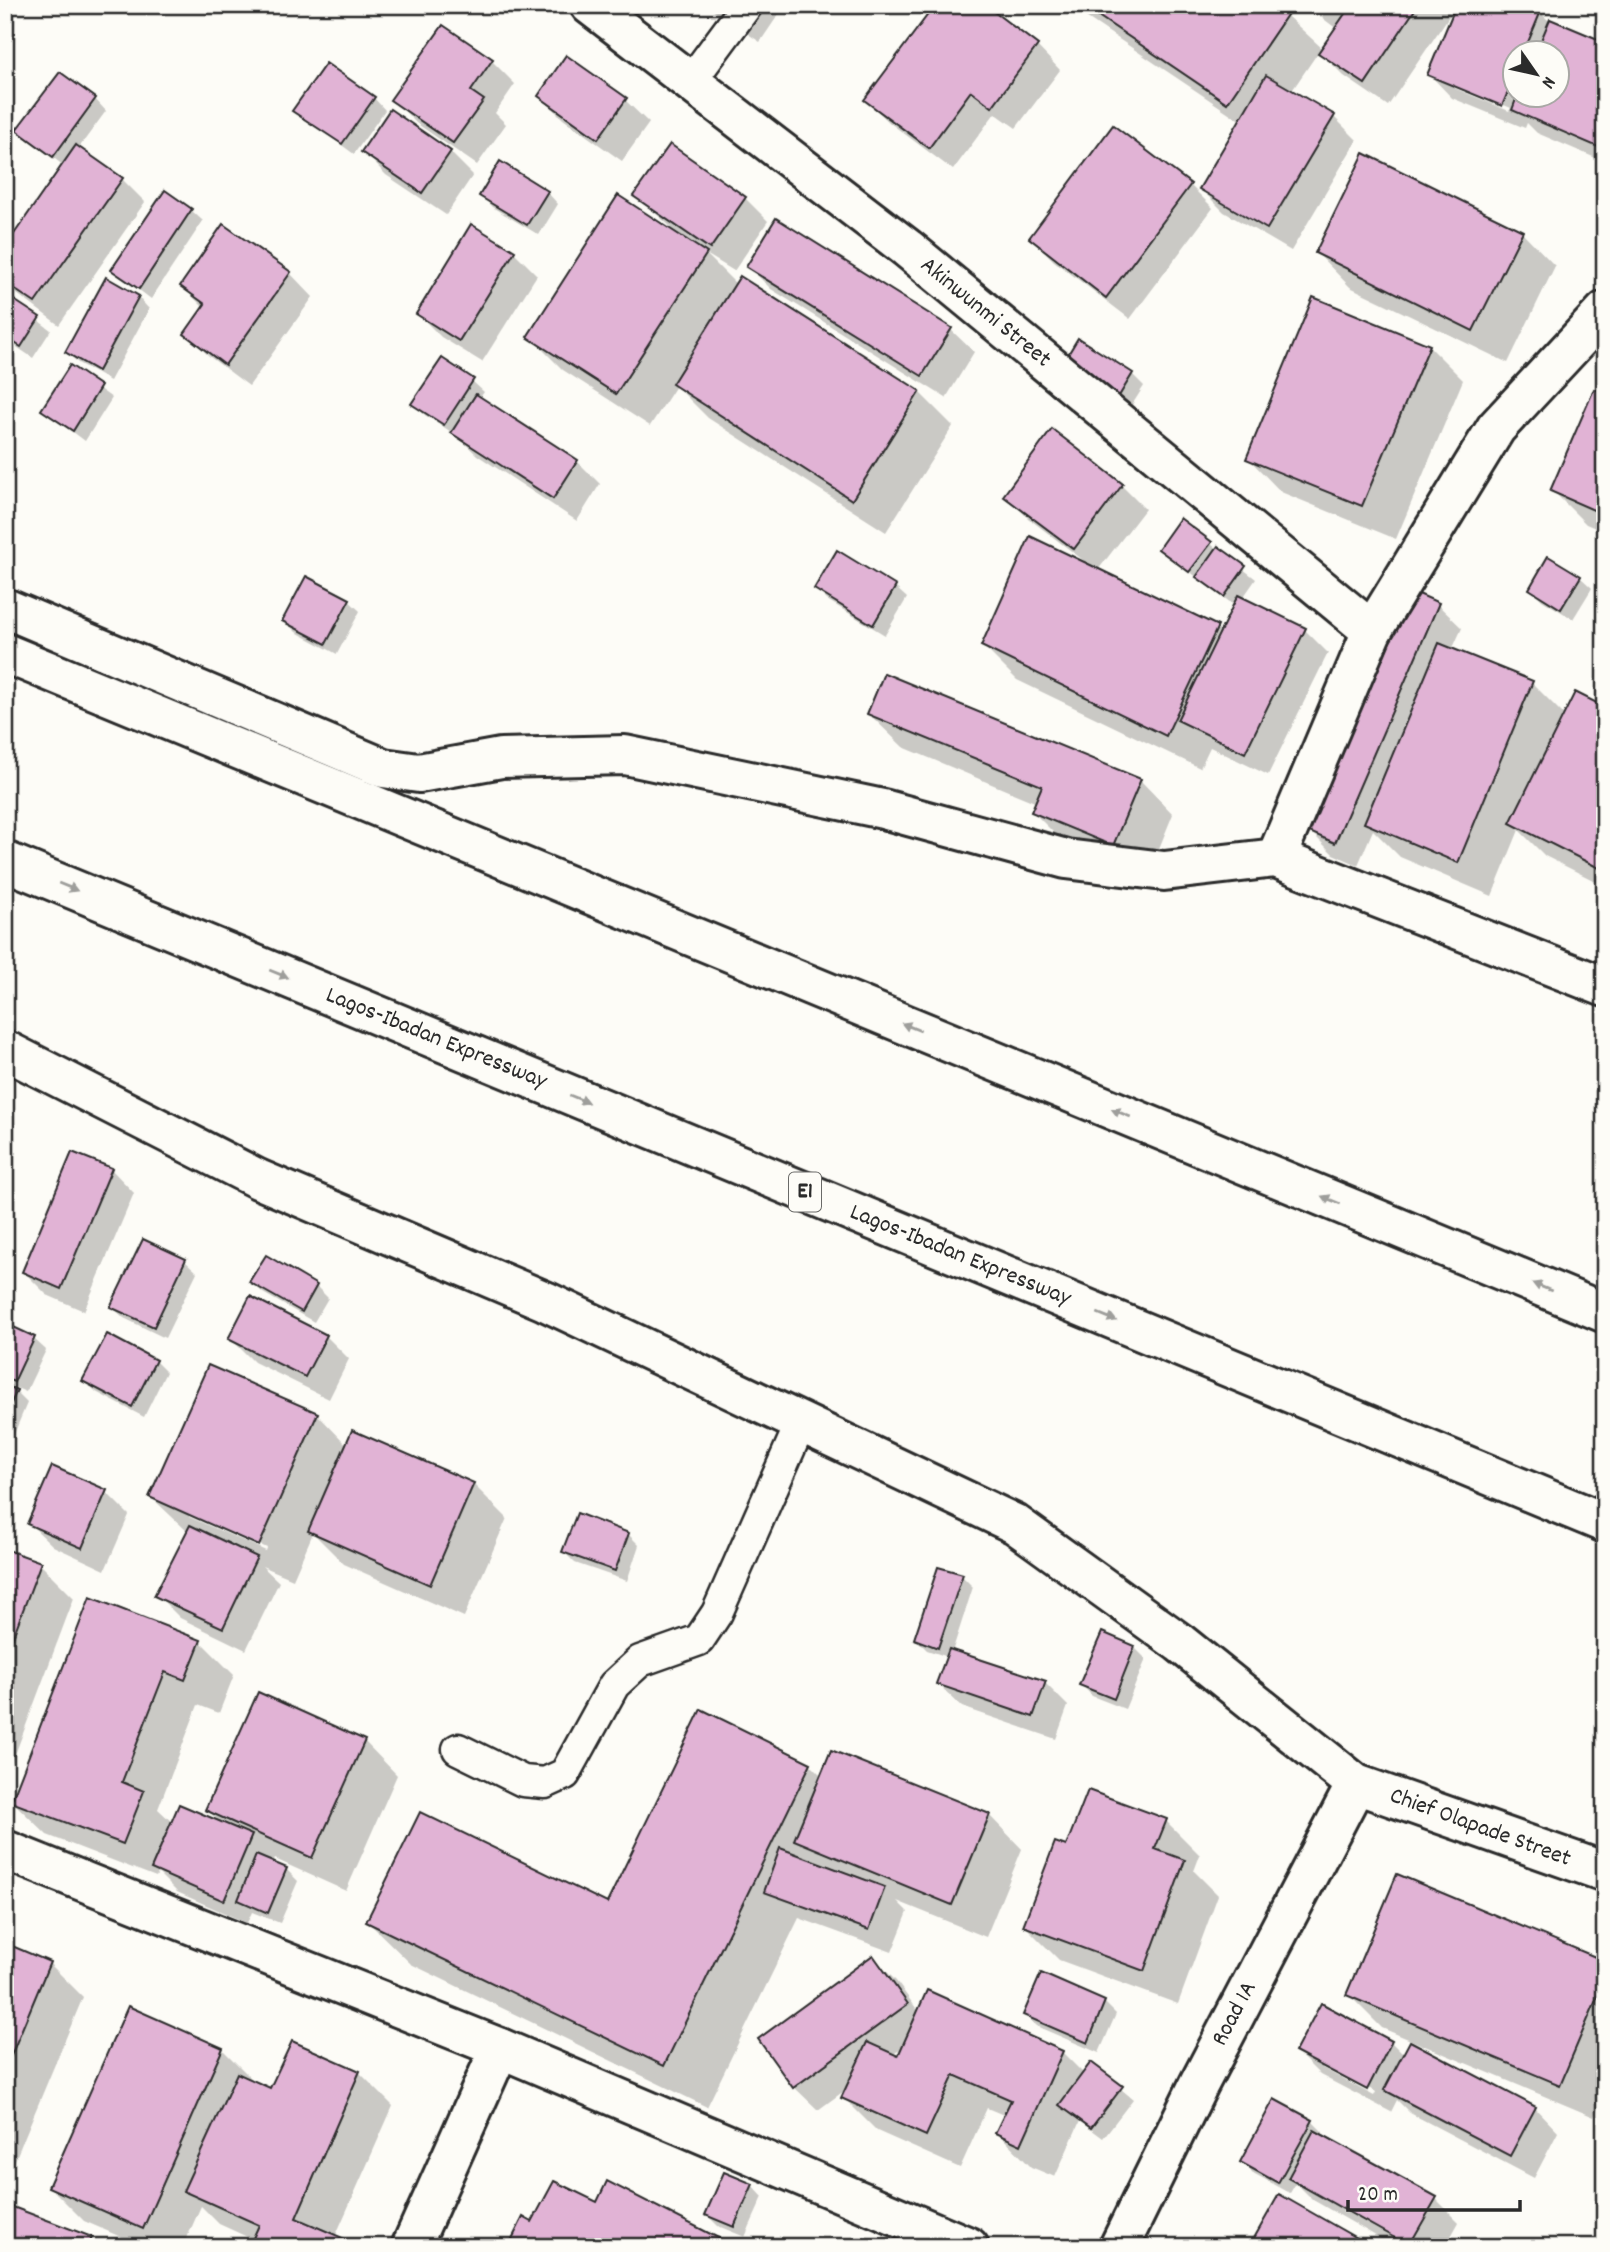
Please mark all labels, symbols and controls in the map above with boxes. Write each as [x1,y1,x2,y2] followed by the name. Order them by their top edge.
[1502,38,1572,108] north arrow
[1533,70,1561,93] text: N
[912,249,1058,377] street label: Akinwunmi Street
[58,882,79,893] one-way arrow
[268,969,289,980] one-way arrow
[320,979,553,1099] street label: Lagos-Ibadan Expressway
[900,1021,921,1032] one-way arrow
[569,1093,590,1104] one-way arrow
[1110,1108,1131,1119] one-way arrow
[789,1172,821,1212] road number: E1
[1321,1194,1342,1205] one-way arrow
[844,1196,1077,1316] street label: Lagos-Ibadan Expressway
[1531,1281,1552,1292] one-way arrow
[1096,1311,1117,1322] one-way arrow
[1385,1779,1575,1877] street label: Chief Olapade Street
[1204,1976,1266,2052] street label: Road 1A
[1348,2168,1519,2212] scale bar
[1358,2181,1398,2211] text: 20 m

